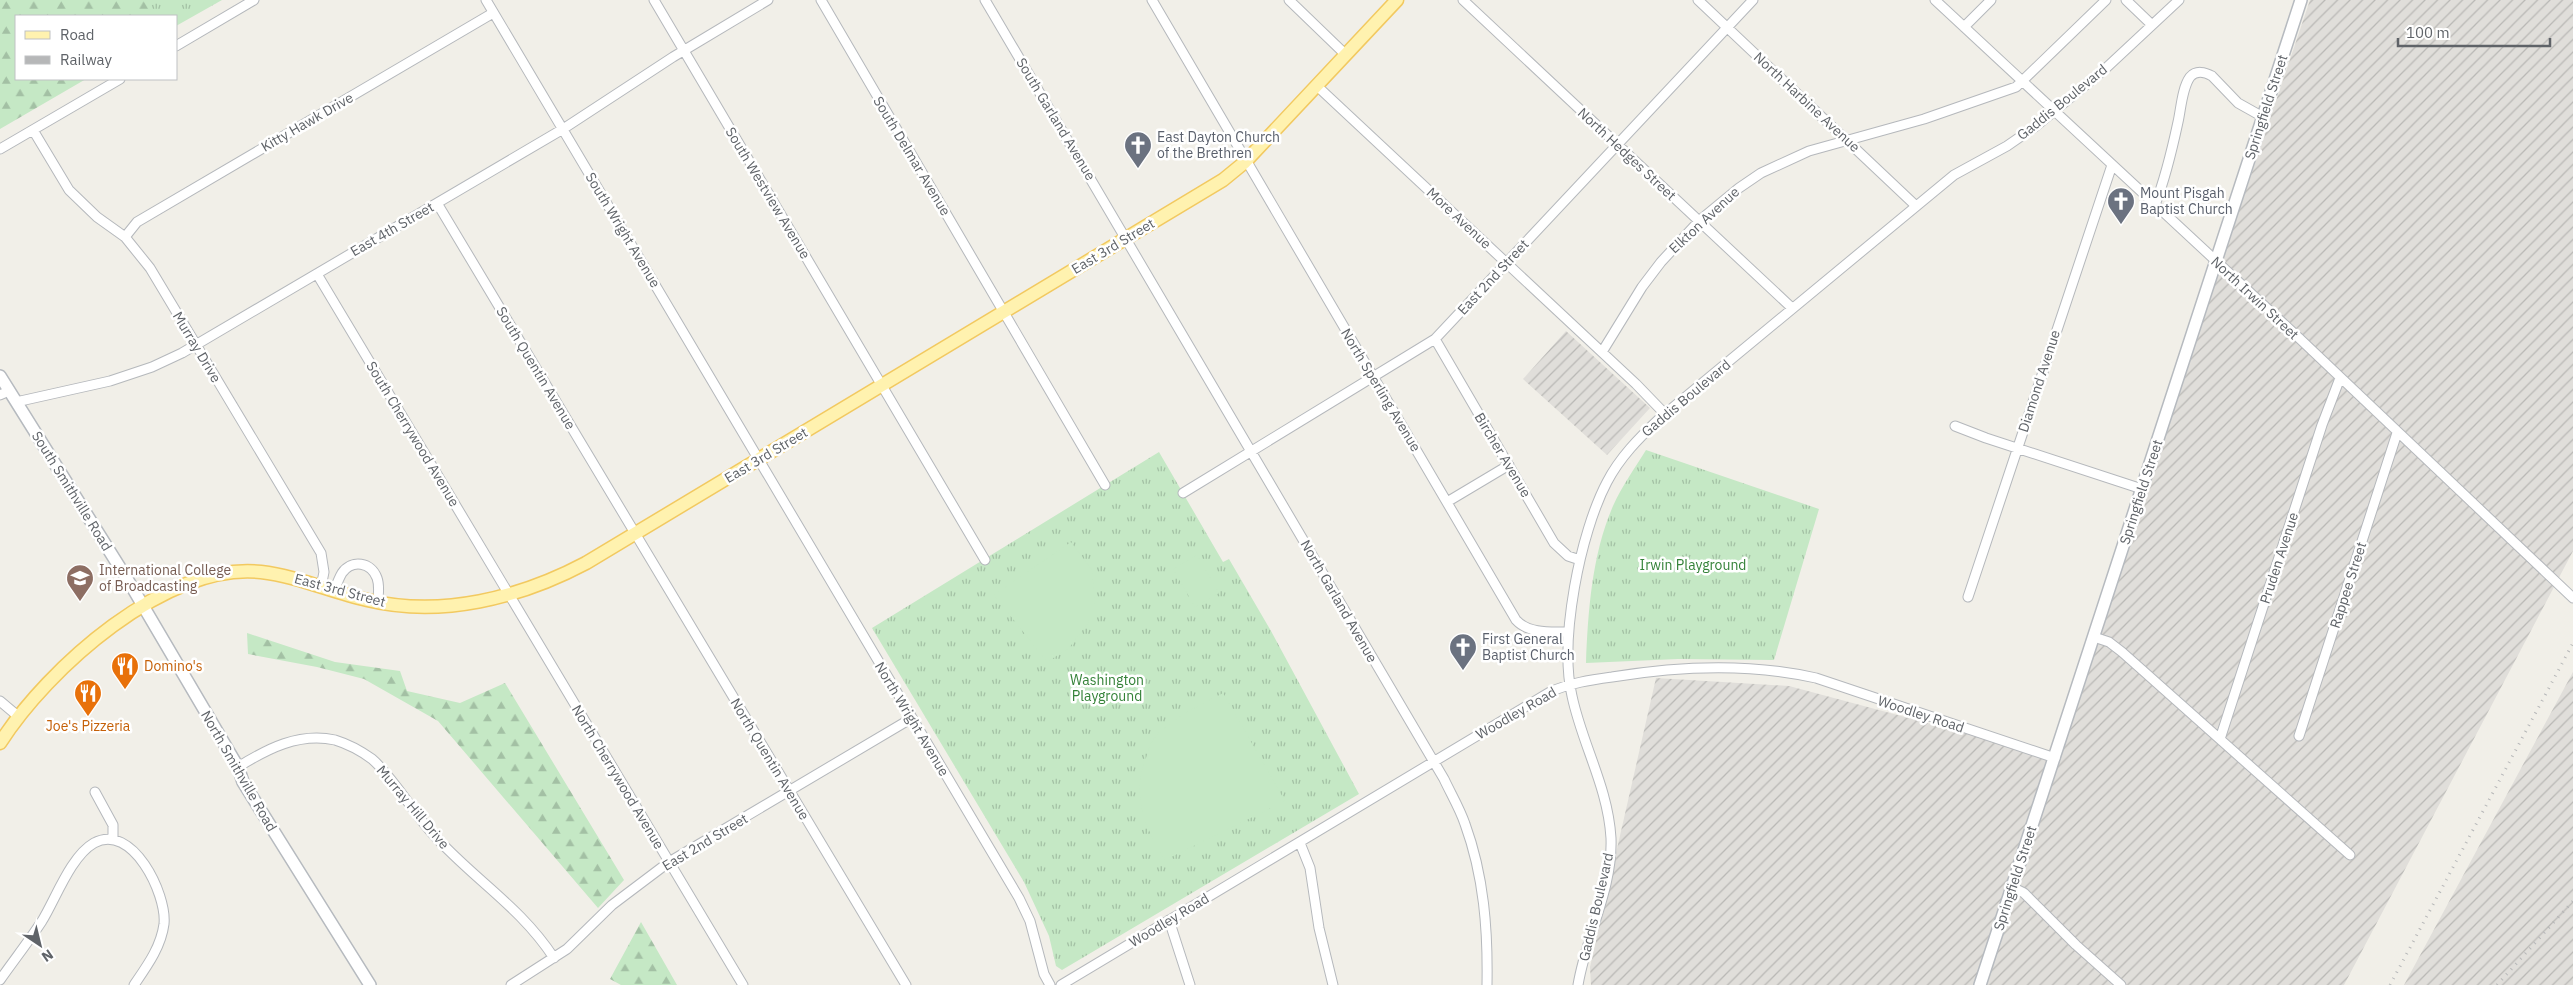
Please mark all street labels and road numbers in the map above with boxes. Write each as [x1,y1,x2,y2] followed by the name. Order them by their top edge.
[1750,48,1864,156] street label: North Harbine Avenue
[2241,52,2292,162] street label: Springfield Street
[1012,54,1100,184] street label: South Garland Avenue
[2013,60,2111,144] street label: Gaddis Boulevard
[258,88,357,156] street label: Kitty Hawk Drive
[869,93,955,219] street label: South Delmar Avenue
[1574,104,1680,204] street label: North Hedges Street
[722,124,815,262] street label: South Westview Avenue
[581,169,665,291] street label: South Wright Avenue
[1423,183,1495,253] street label: More Avenue
[1665,183,1743,257] street label: Elkton Avenue
[347,198,437,260] street label: East 4th Street
[1068,214,1158,278] street label: East 3rd Street
[1453,235,1533,319] street label: East 2nd Street
[2207,253,2303,343] street label: North Irwin Street
[492,303,580,433] street label: South Quentin Avenue
[169,308,225,386] street label: Murray Drive
[1337,325,1425,455] street label: North Sperling Avenue
[2014,327,2064,434] street label: Diamond Avenue
[1638,355,1734,441] street label: Gaddis Boulevard
[362,358,464,510] street label: South Cherrywood Avenue
[1471,409,1535,501] street label: Bircher Avenue
[721,423,811,487] street label: East 3rd Street
[28,428,116,554] street label: South Smithville Road
[2116,437,2167,547] street label: Springfield Street
[2256,510,2302,606] street label: Pruden Avenue
[1296,536,1382,666] street label: North Garland Avenue
[2326,540,2370,630] street label: Rappee Street
[292,569,388,611] street label: East 3rd Street
[871,658,953,780] street label: North Wright Avenue
[1473,683,1559,743] street label: Woodley Road
[1875,692,1967,736] street label: Woodley Road
[726,695,814,823] street label: North Quentin Avenue
[568,701,668,853] street label: North Cherrywood Avenue
[197,707,281,835] street label: North Smithville Road
[373,761,454,853] street label: Murray Hill Drive
[659,809,751,875] street label: East 2nd Street
[1990,823,2041,933] street label: Springfield Street
[1575,851,1617,963] street label: Gaddis Boulevard
[1126,889,1212,951] street label: Woodley Road

